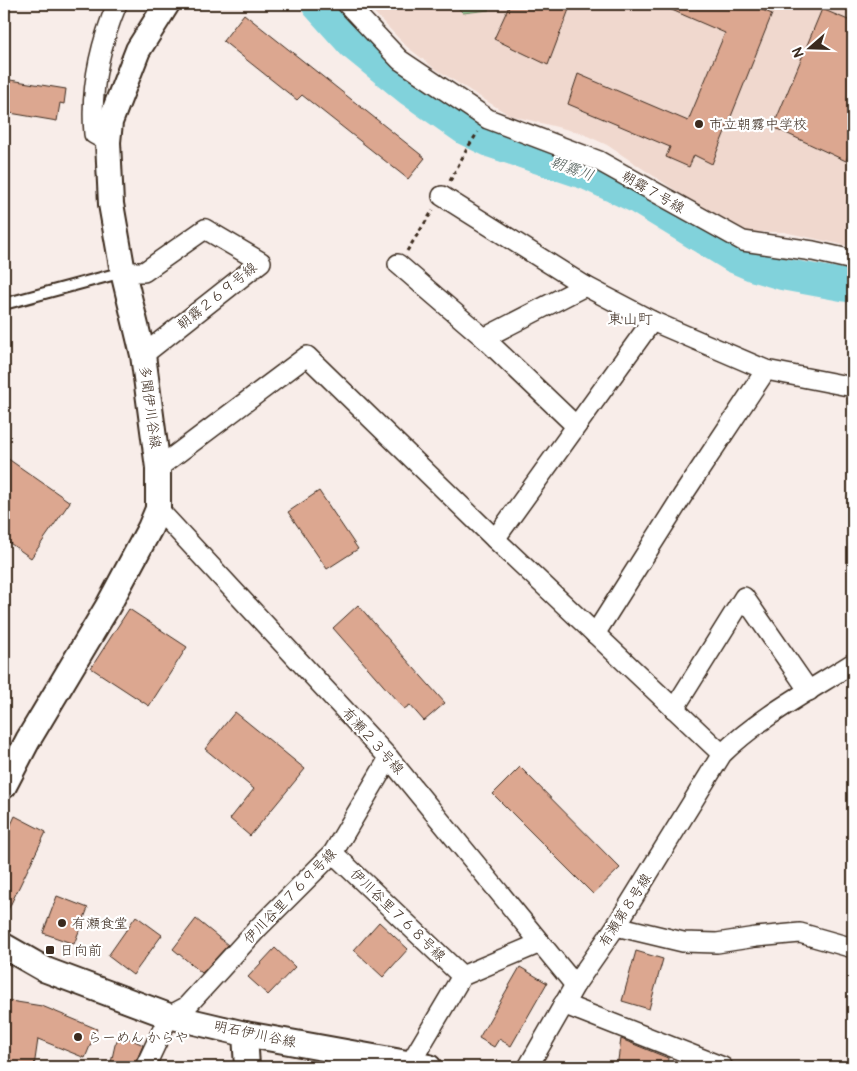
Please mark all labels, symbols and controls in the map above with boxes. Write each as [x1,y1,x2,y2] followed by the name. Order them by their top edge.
[784,22,834,72] north arrow
[789,45,808,60] text: N
[709,116,807,133] place label: 市立朝霧中学校
[693,118,705,130] marker: 市立朝霧中学校
[548,152,596,186] water label: 朝霧川
[618,167,688,217] street label: 朝霧７号線
[174,259,260,333] street label: 朝霧２６９号線
[607,310,653,329] district label: 東山町
[136,364,164,450] street label: 多聞伊川谷線
[339,704,407,778] street label: 有瀬２３号線
[240,845,340,947] street label: 伊川谷里７６９号線
[347,865,449,965] street label: 伊川谷里７６８号線
[595,870,655,950] street label: 有瀬第８号線
[72,915,128,932] place label: 有瀬食堂
[56,917,68,929] marker: 有瀬食堂
[60,942,102,959] place label: 日向前
[44,944,56,956] marker: 日向前
[212,1017,298,1051] street label: 明石伊川谷線
[88,1029,189,1046] place label: らーめん からや
[72,1031,84,1043] marker: らーめん からや

